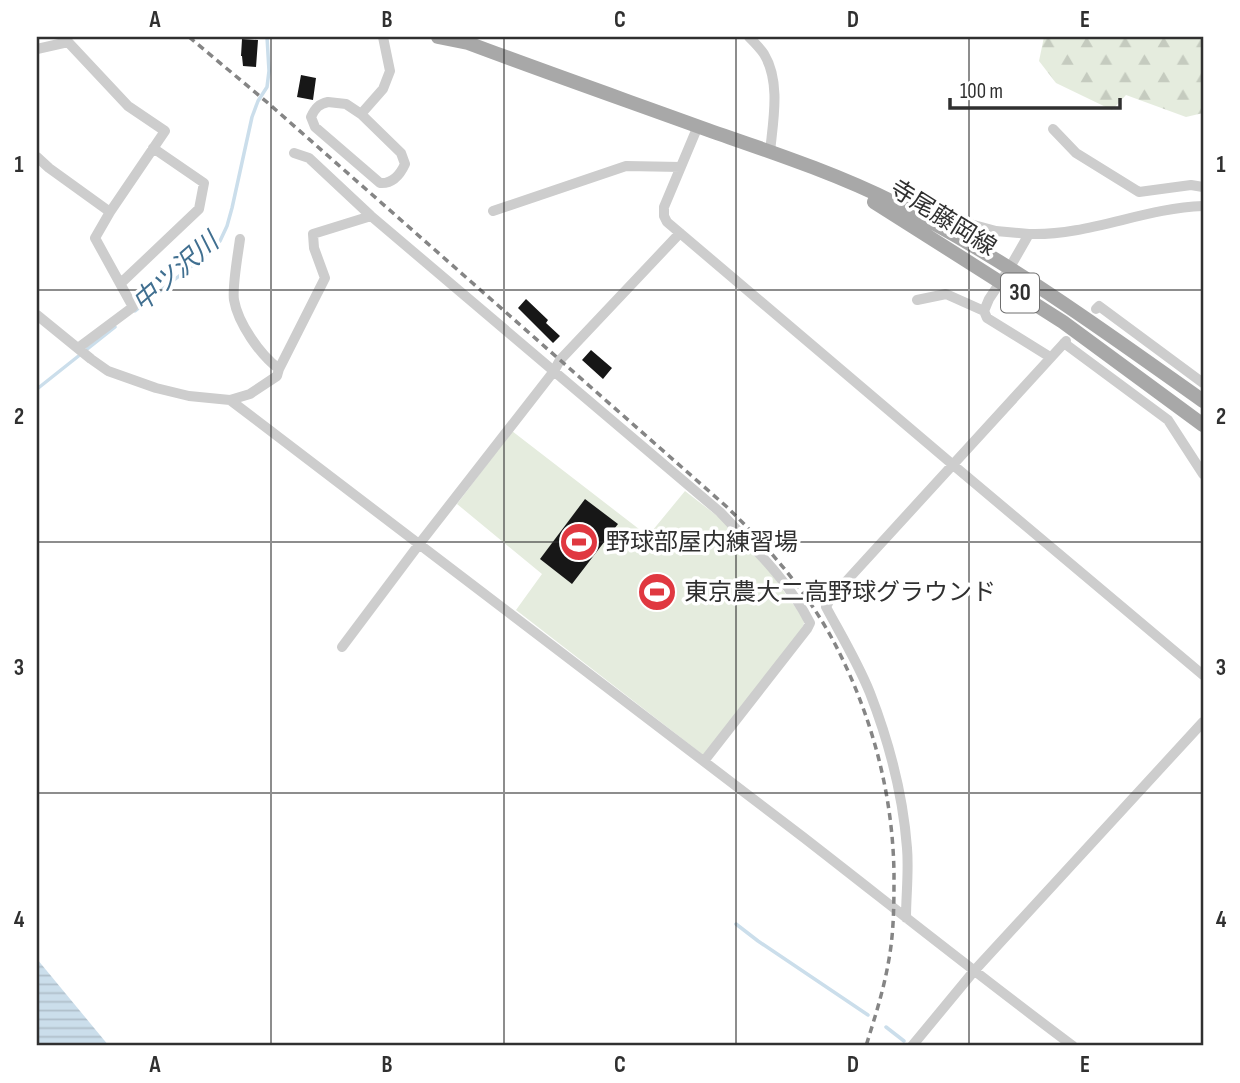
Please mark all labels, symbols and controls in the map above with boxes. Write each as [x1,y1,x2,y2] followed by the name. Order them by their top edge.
[149,6,162,34] text: A
[382,6,393,34] text: B
[614,6,626,34] text: C
[847,6,859,34] text: D
[1080,6,1090,34] text: E
[950,66,1119,110] scale bar
[960,79,1003,104] text: 100 m
[14,151,24,179] text: 1
[1216,151,1226,179] text: 1
[884,174,1002,262] street label: 寺尾藤岡線
[127,225,228,319] water label: 中ツ沢川
[1001,274,1039,312] road number: 30
[14,403,24,431] text: 2
[1216,403,1226,431] text: 2
[558,521,600,563] sports icon: 野球部屋内練習場
[606,528,798,557] place label: 野球部屋内練習場
[636,571,678,613] sports icon: 東京農大二高野球グラウンド
[684,578,996,607] place label: 東京農大二高野球グラウンド
[14,654,24,682] text: 3
[1216,654,1226,682] text: 3
[14,906,25,934] text: 4
[1216,906,1227,934] text: 4
[149,1051,162,1079] text: A
[382,1051,393,1079] text: B
[614,1051,626,1079] text: C
[847,1051,859,1079] text: D
[1080,1051,1090,1079] text: E

